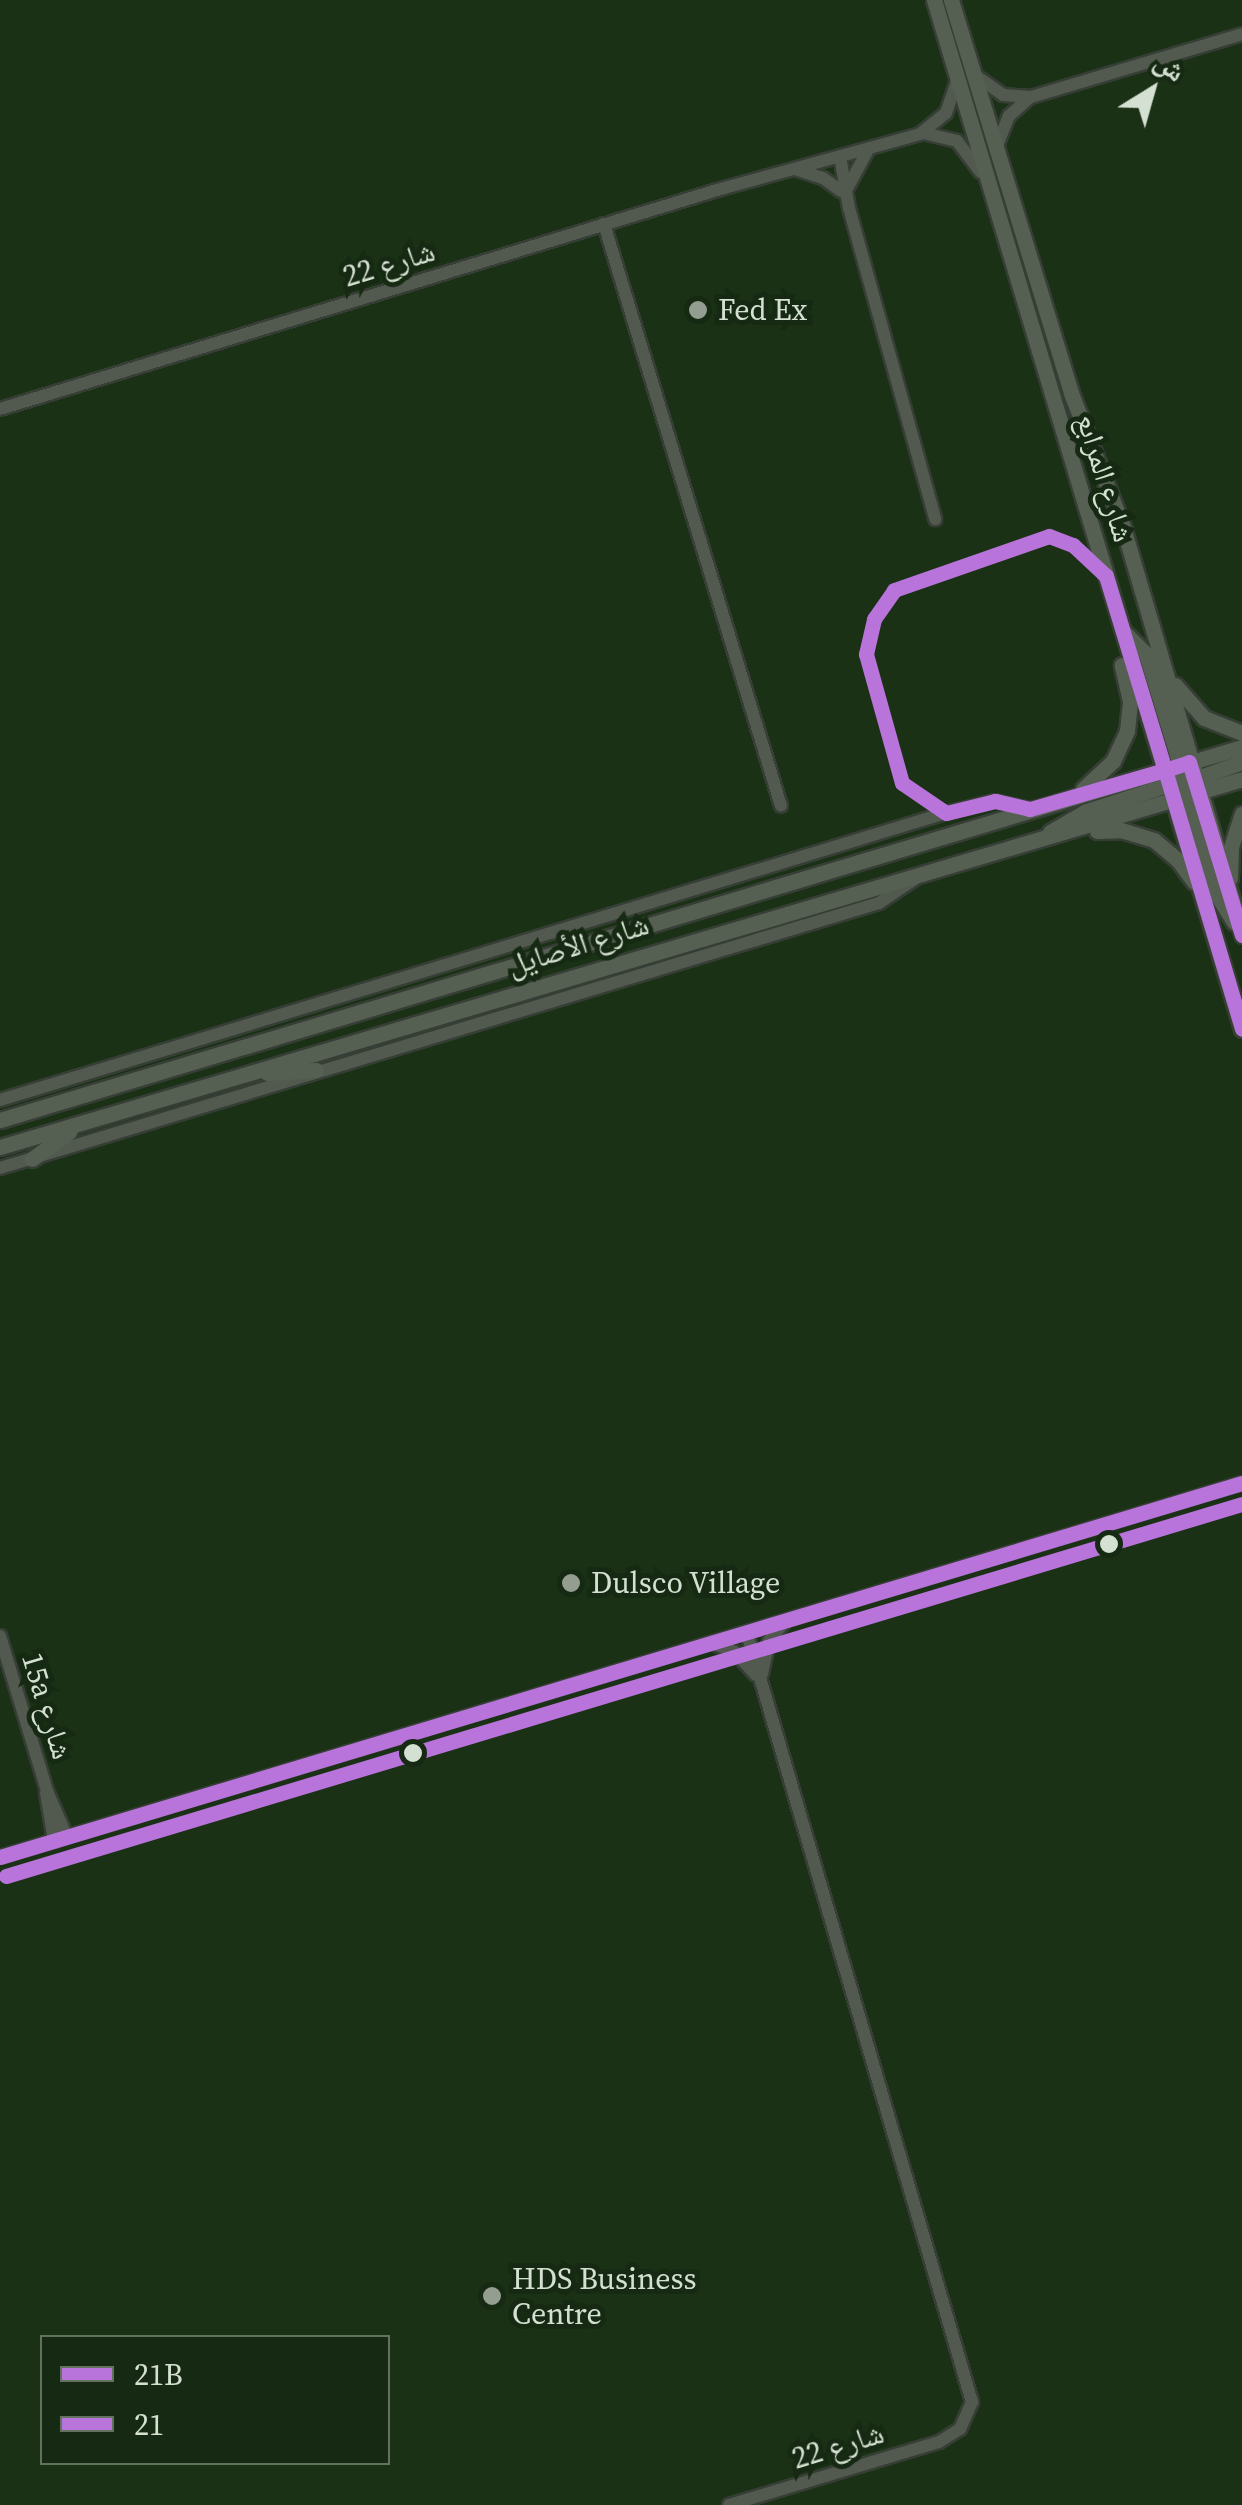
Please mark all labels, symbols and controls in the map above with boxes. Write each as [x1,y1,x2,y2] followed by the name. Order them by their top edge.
[1102,40,1202,140] north arrow
[1147,42,1193,90] text: ش
[339,233,439,295] street label: شارع 22
[718,292,807,328] place label: Fed Ex
[687,299,709,321] marker: Fed Ex
[1069,410,1141,546] street label: شارع المرابع
[503,906,653,984] street label: شارع الأصايل
[1099,1534,1119,1554] unlabelled marker
[591,1565,781,1601] place label: Dulsco Village
[560,1572,582,1594] marker: Dulsco Village
[14,1648,80,1764] street label: 15a شارع
[403,1743,423,1763] unlabelled marker
[512,2261,697,2332] place label: HDS Business Centre
[481,2285,503,2307] marker: HDS Business Centre
[40,2335,390,2465] legend
[134,2354,183,2395] text: 21B
[134,2404,164,2445] text: 21
[788,2415,888,2477] street label: شارع 22

